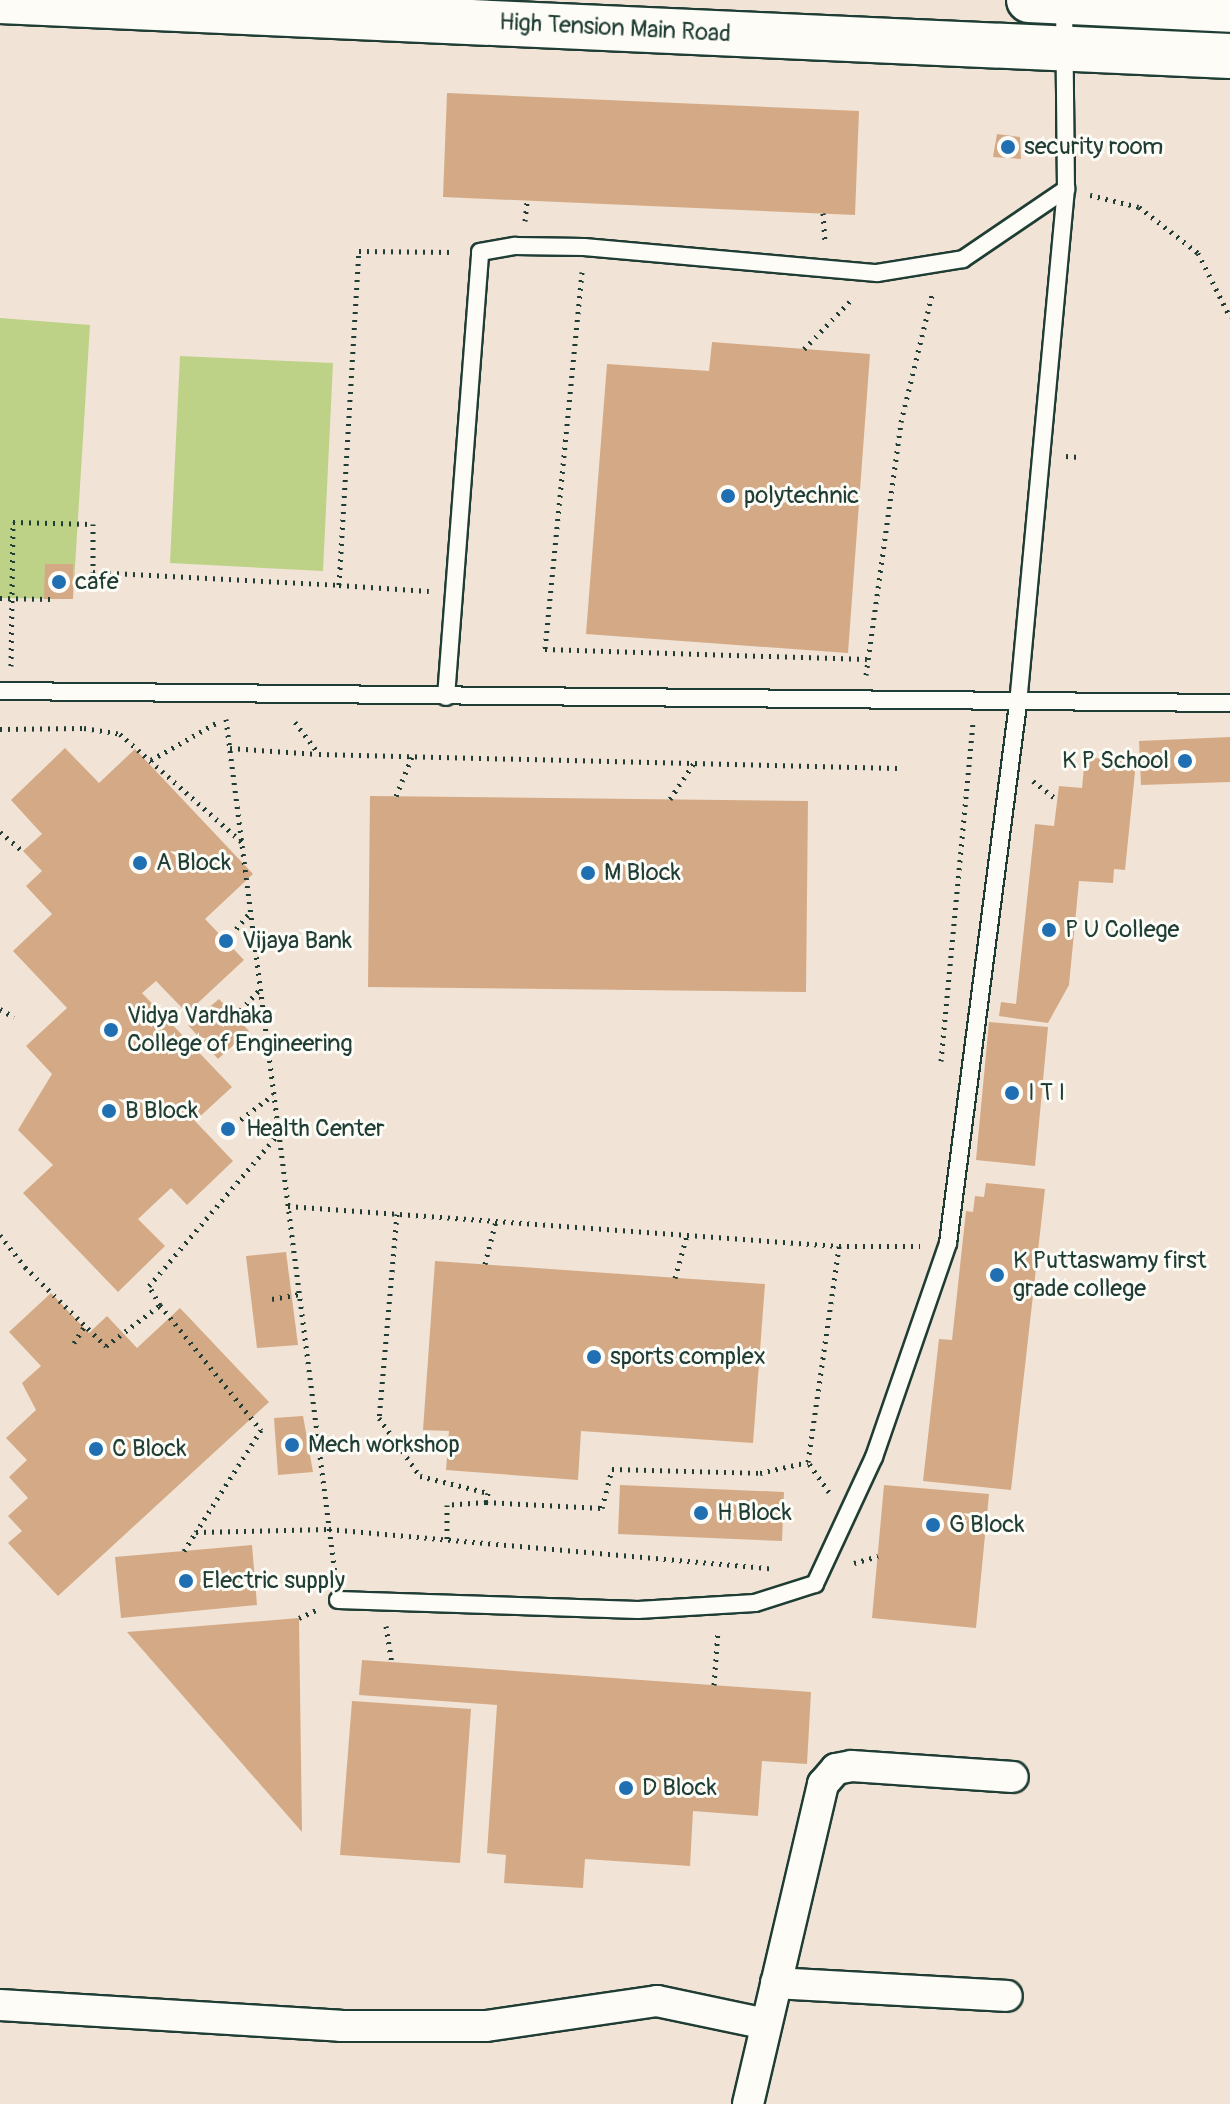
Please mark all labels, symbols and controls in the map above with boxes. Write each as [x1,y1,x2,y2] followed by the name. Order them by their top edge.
[498,8,732,48] street label: High Tension Main Road
[1024,133,1163,161] place label: security room
[999,138,1017,156] marker: security room
[744,482,859,510] place label: polytechnic
[719,487,737,505] marker: polytechnic
[75,568,118,596] place label: cafe
[50,573,68,591] marker: cafe
[1062,747,1169,775] place label: K P School
[1176,752,1194,770] marker: K P School
[156,849,231,877] place label: A Block
[131,854,149,872] marker: A Block
[604,859,681,887] place label: M Block
[579,864,597,882] marker: M Block
[1065,916,1179,944] place label: P U College
[1040,921,1058,939] marker: P U College
[242,927,352,955] place label: Vijaya Bank
[217,932,235,950] marker: Vijaya Bank
[127,1002,353,1058] place label: Vidya Vardhaka College of Engineering
[102,1021,120,1039] marker: Vidya Vardhaka College of Engineering
[1028,1079,1065,1107] place label: I T I
[1003,1084,1021,1102] marker: I T I
[125,1097,198,1125] place label: B Block
[100,1102,118,1120] marker: B Block
[246,1115,385,1143] place label: Health Center
[217,1118,239,1140] marker: Health Center
[1013,1247,1206,1303] place label: K Puttaswamy first grade college
[988,1266,1006,1284] marker: K Puttaswamy first grade college
[610,1343,766,1371] place label: sports complex
[585,1348,603,1366] marker: sports complex
[308,1431,460,1459] place label: Mech workshop
[112,1435,186,1463] place label: C Block
[283,1436,301,1454] marker: Mech workshop
[87,1440,105,1458] marker: C Block
[717,1499,792,1527] place label: H Block
[692,1504,710,1522] marker: H Block
[949,1511,1025,1539] place label: G Block
[924,1516,942,1534] marker: G Block
[202,1567,345,1595] place label: Electric supply
[177,1572,195,1590] marker: Electric supply
[642,1774,717,1802] place label: D Block
[617,1779,635,1797] marker: D Block

